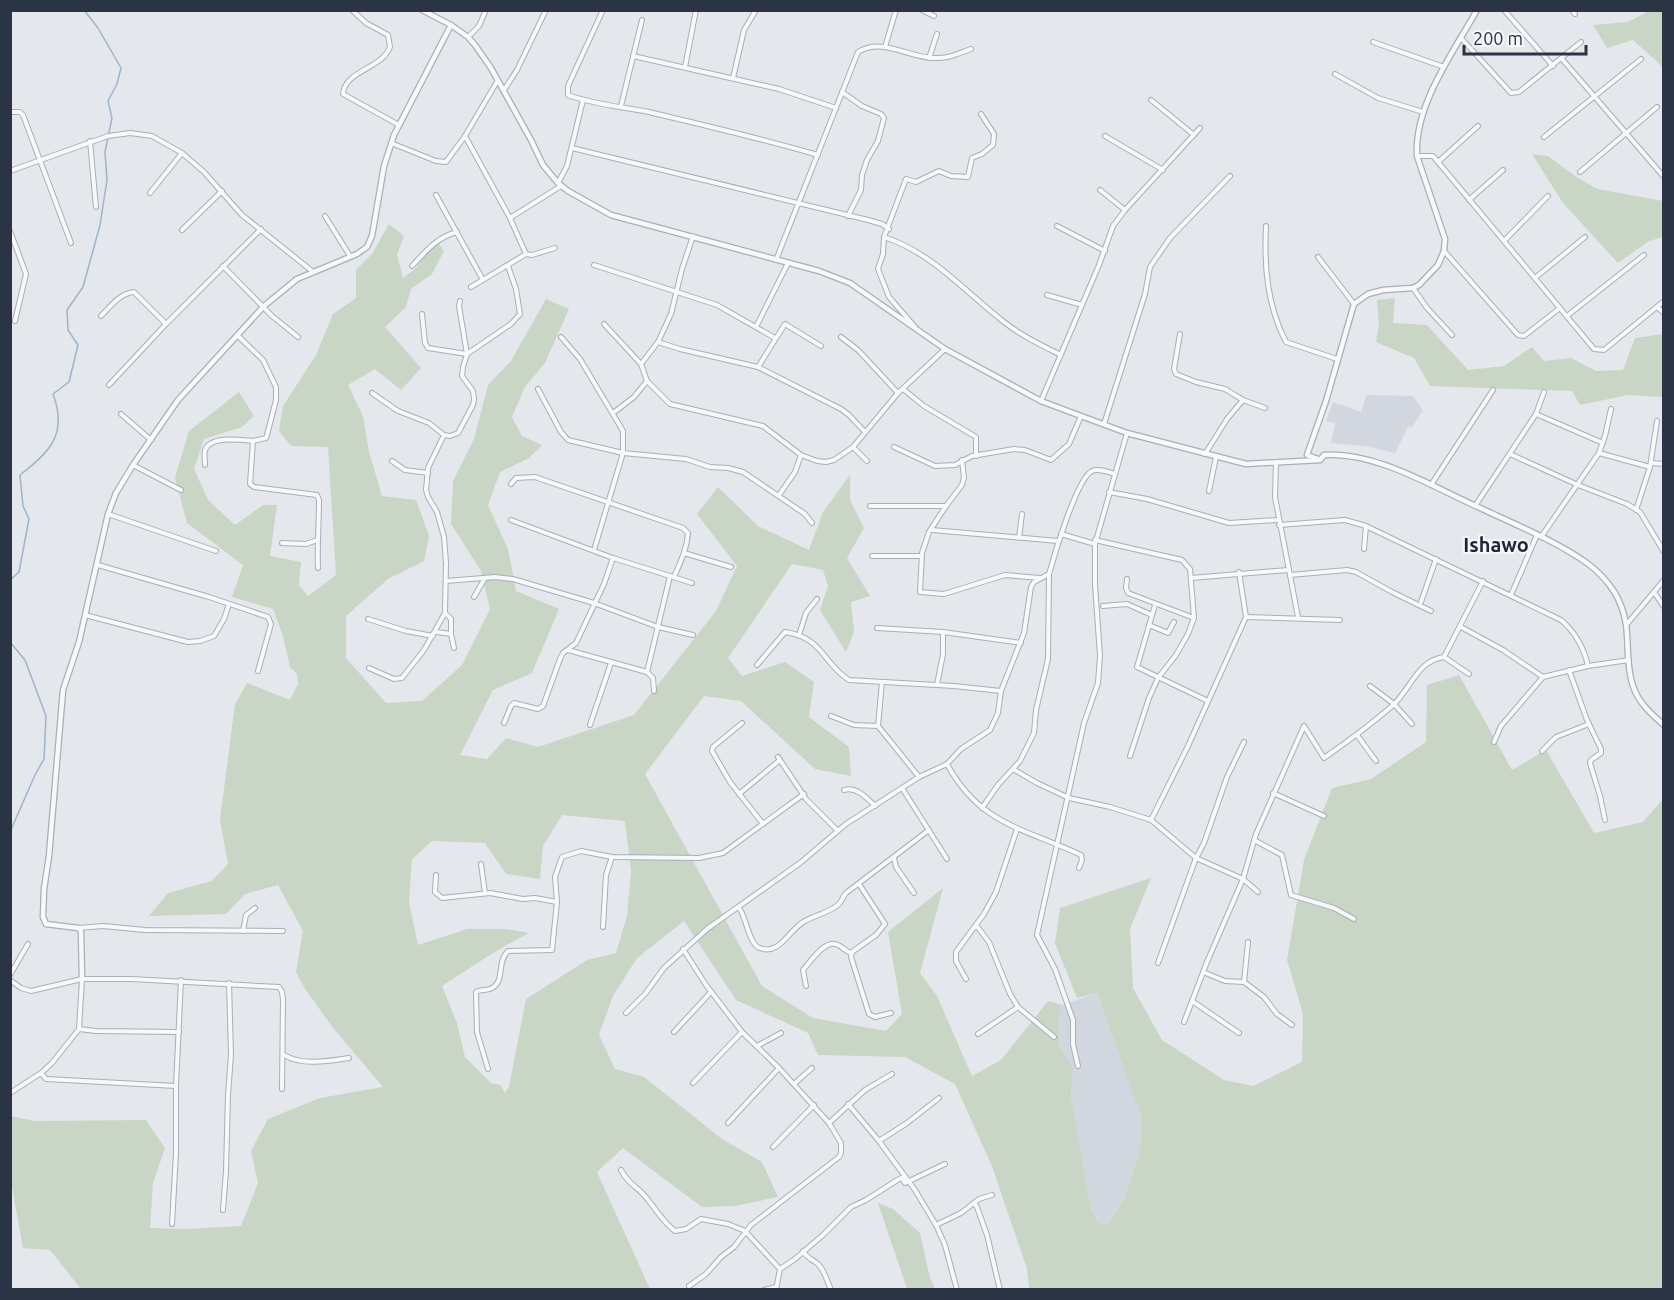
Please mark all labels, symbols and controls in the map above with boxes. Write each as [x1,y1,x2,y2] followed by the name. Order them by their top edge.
[1464,18,1586,56] scale bar
[1473,28,1523,48] text: 200 m
[1463,533,1529,556] district label: Ishawo

